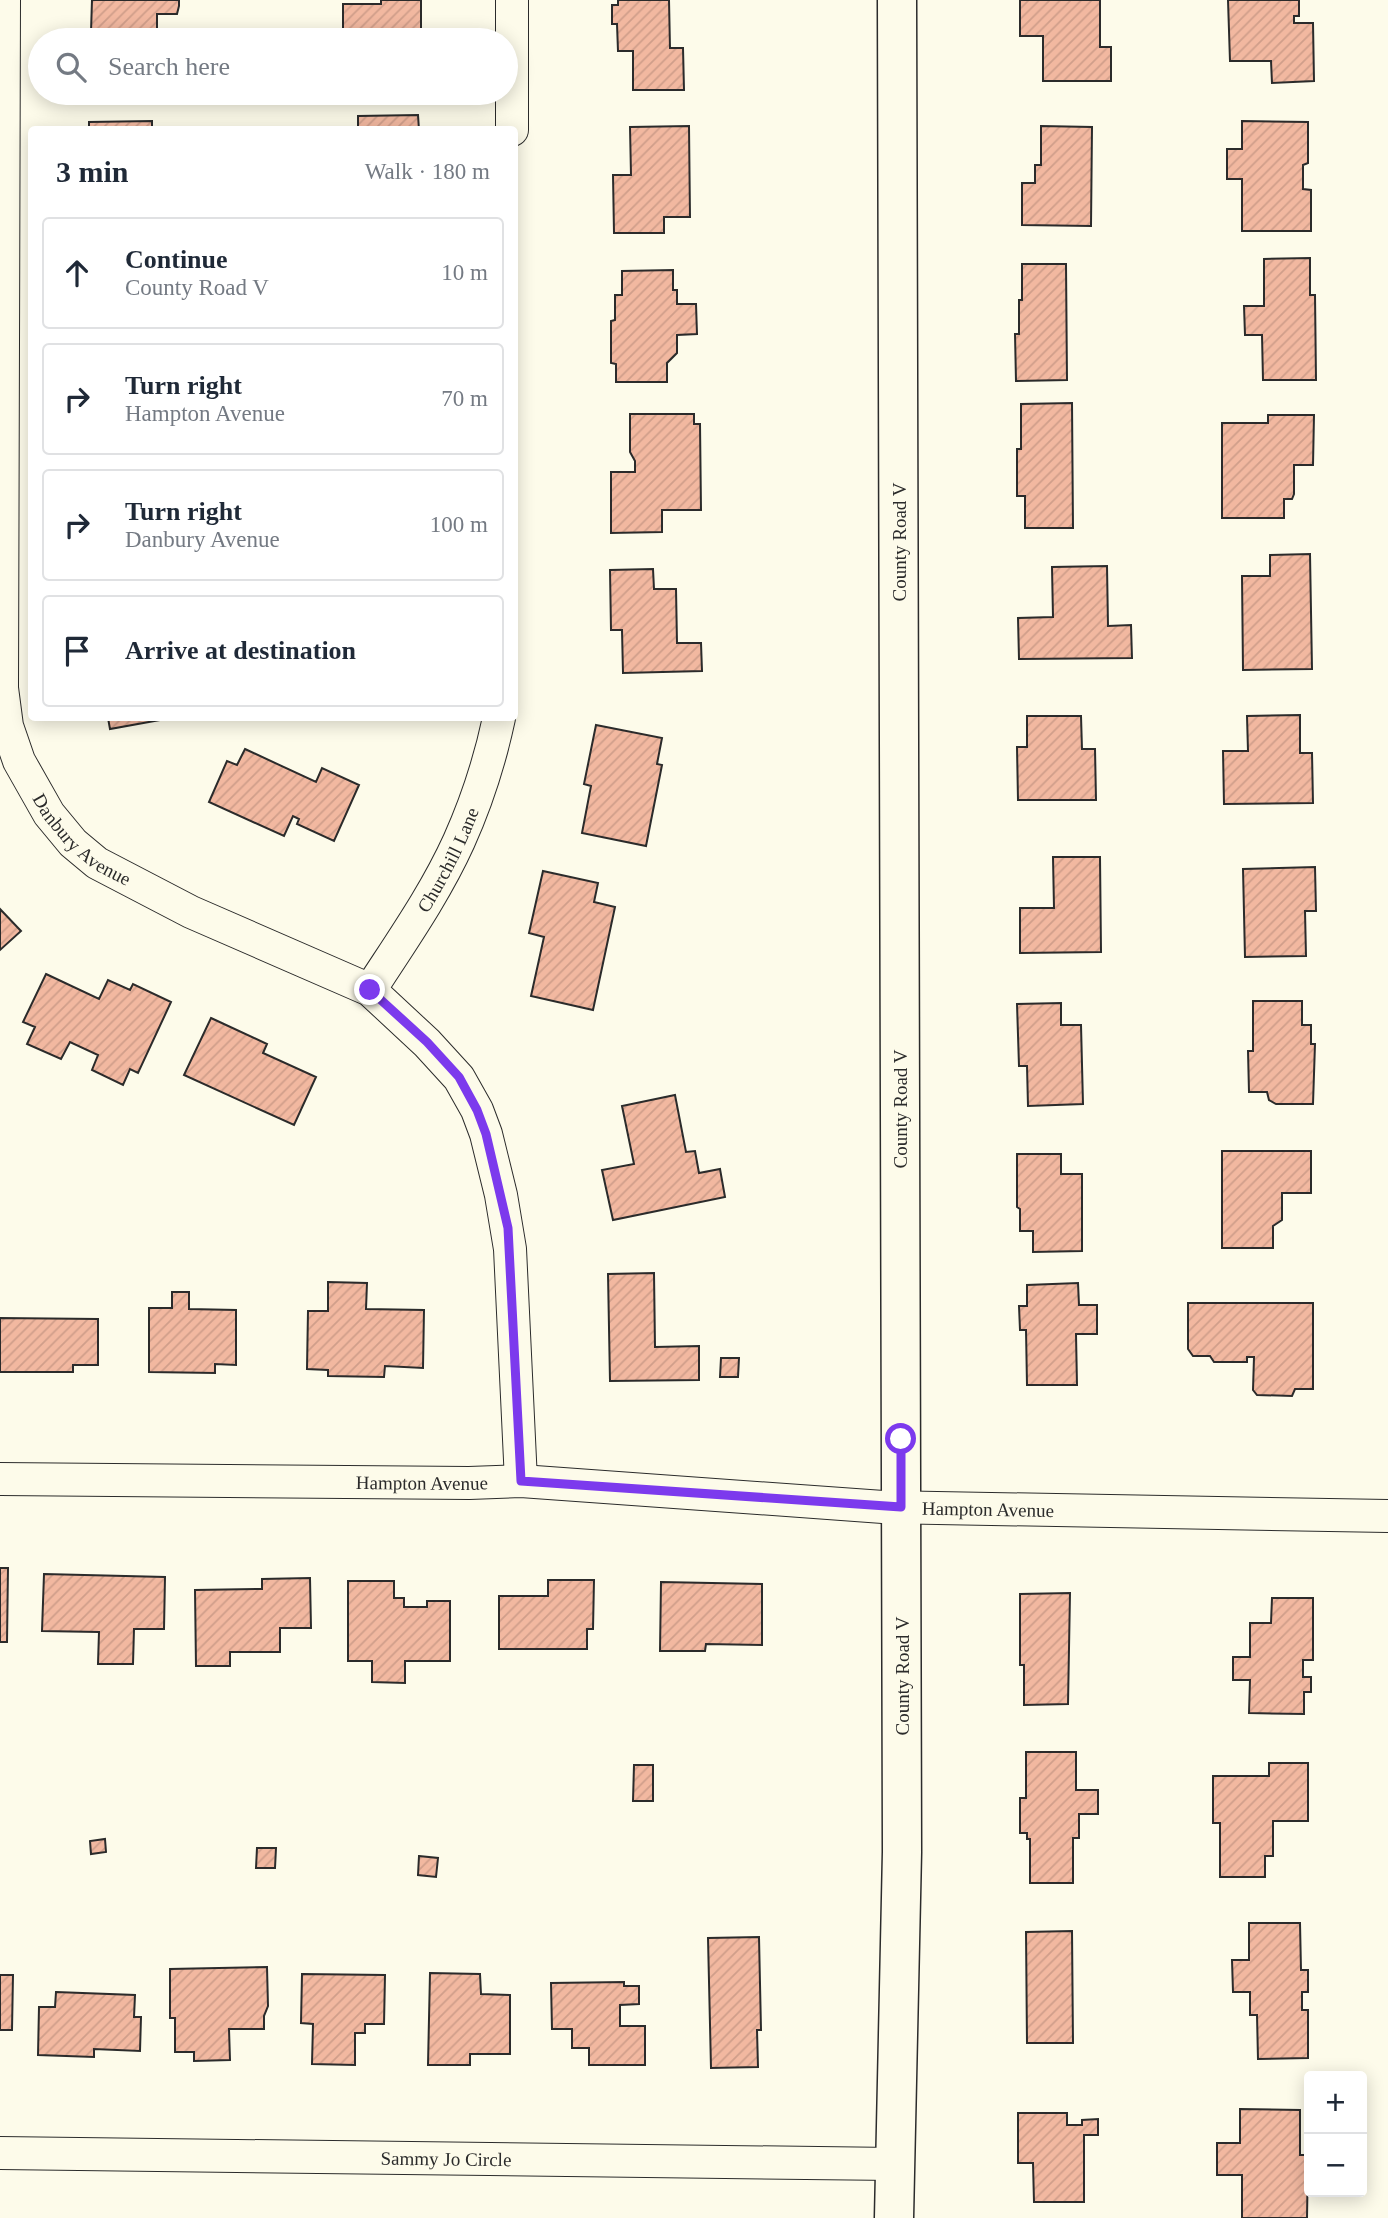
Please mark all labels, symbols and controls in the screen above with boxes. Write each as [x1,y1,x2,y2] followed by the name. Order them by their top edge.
[28,28,518,105] search box
[52,48,90,86] icon: search
[108,52,230,81] text: Search here
[56,155,129,188] text: 3 min
[365,159,490,184] text: Walk · 180 m
[125,245,228,274] text: Continue
[58,254,96,292] icon: ahead
[441,260,488,285] text: 10 m
[125,275,269,300] text: County Road V
[125,371,242,400] text: Turn right
[58,380,96,418] icon: right
[441,386,488,411] text: 70 m
[125,401,285,426] text: Hampton Avenue
[889,482,910,601] street label: County Road V
[125,497,242,526] text: Turn right
[58,506,96,544] icon: right
[430,512,488,537] text: 100 m
[125,527,280,552] text: Danbury Avenue
[58,632,96,670] icon: arrive
[125,636,356,665] text: Arrive at destination
[29,790,135,889] street label: Danbury Avenue
[412,804,482,916] street label: Churchill Lane
[354,974,385,1005] route end
[890,1049,911,1168] street label: County Road V
[885,1423,916,1454] route start
[356,1472,488,1494] street label: Hampton Avenue
[922,1497,1054,1521] street label: Hampton Avenue
[892,1616,913,1735] street label: County Road V
[1304,2071,1367,2197] map controls
[1304,2071,1367,2134] button: +
[1304,2134,1367,2197] button: −
[380,2147,512,2170] street label: Sammy Jo Circle

